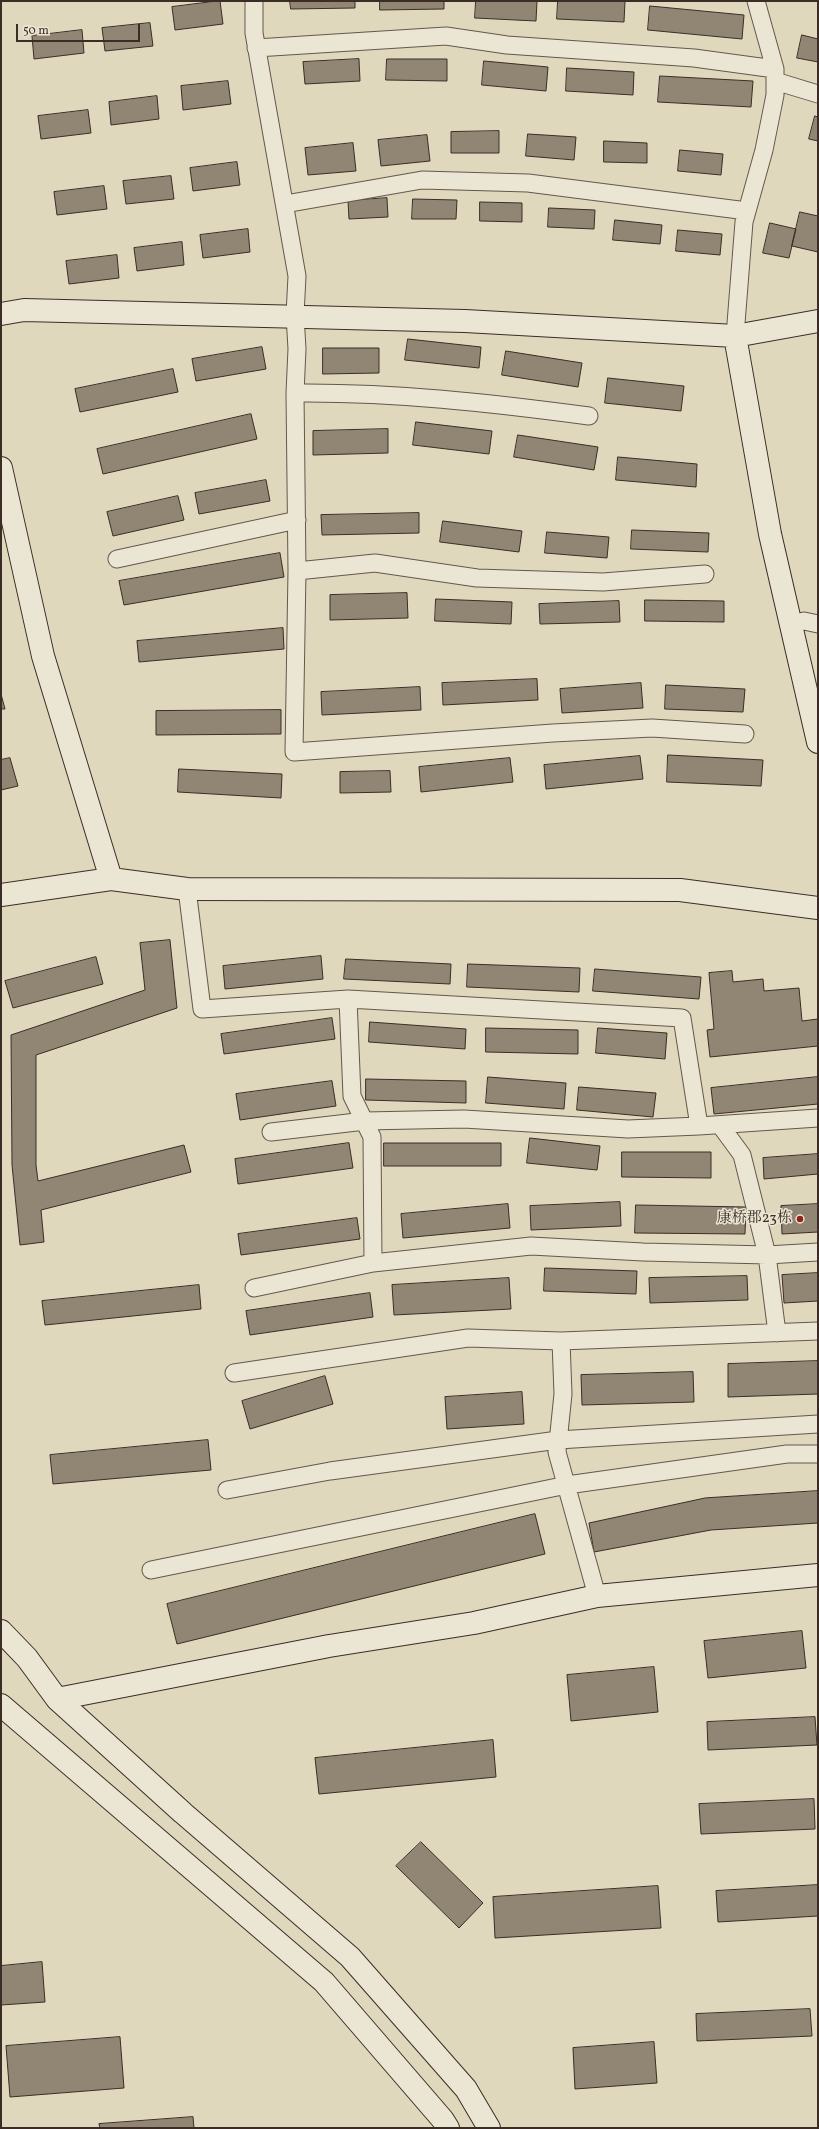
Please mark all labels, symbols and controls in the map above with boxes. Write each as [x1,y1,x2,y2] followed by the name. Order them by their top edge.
[18,16,142,42] scale bar
[23,23,49,39] text: 50 m
[717,1210,792,1228] place label: 康桥郡23栋
[795,1214,805,1224] marker: 康桥郡23栋

